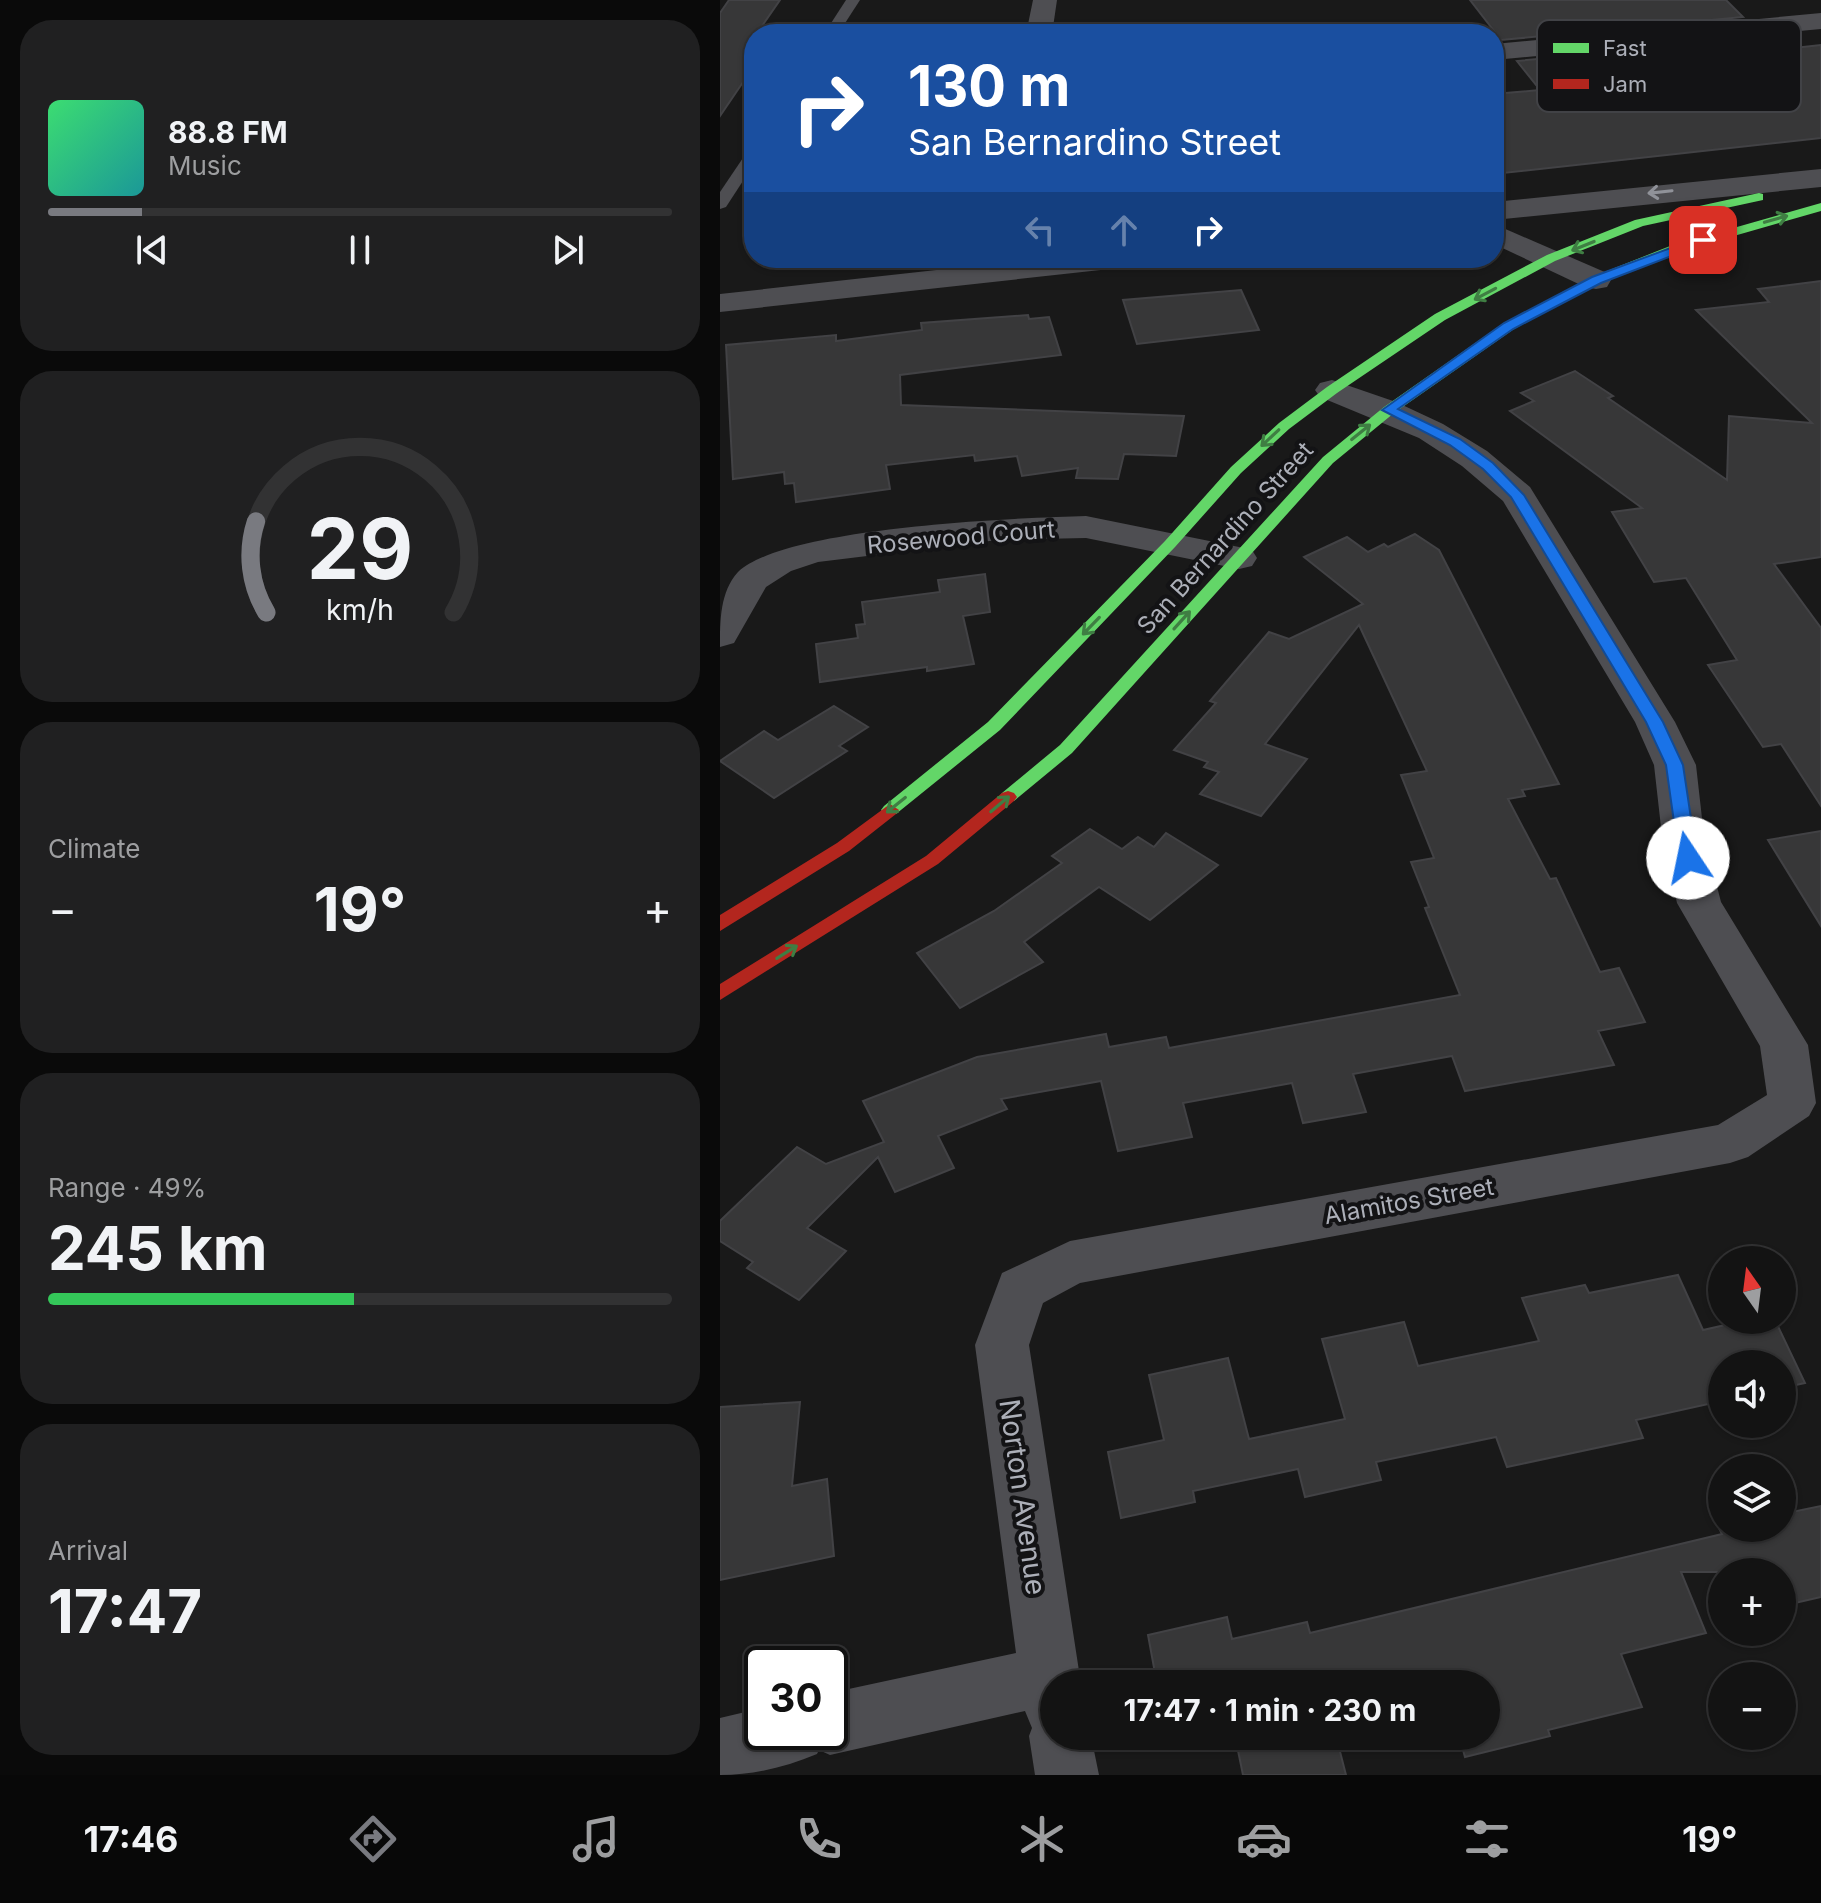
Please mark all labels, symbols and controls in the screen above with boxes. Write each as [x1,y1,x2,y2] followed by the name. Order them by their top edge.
[1537,20,1801,112] legend
[1603,35,1647,61] text: Fast
[908,52,1070,120] text: 130 m
[776,56,880,160] icon: right
[1603,71,1647,97] text: Jam
[168,114,288,150] text: 88.8 FM
[908,120,1281,164] text: San Bernardino Street
[168,150,242,181] text: Music
[1647,185,1674,200] one-way arrow
[1669,206,1737,274] pin
[1018,208,1062,252] icon: left
[1102,208,1146,252] icon: ahead
[1186,208,1230,252] icon: right
[1762,210,1788,225] one-way arrow
[1681,218,1725,262] icon: arrive
[130,228,174,272] icon: previous
[338,228,382,272] icon: pause
[546,228,590,272] icon: next
[1571,239,1596,254] one-way arrow
[1473,286,1497,302] one-way arrow
[1351,423,1371,441] one-way arrow
[1261,429,1281,447] one-way arrow
[1131,436,1319,640] street label: San Bernardino Street
[307,497,413,598] text: 29
[866,514,1056,560] street label: Rosewood Court
[326,592,394,627] text: km/h
[1173,610,1192,630] one-way arrow
[1082,616,1101,635] one-way arrow
[989,795,1009,813] one-way arrow
[886,796,907,814] one-way arrow
[1646,816,1730,900] position arrow
[48,833,140,864] text: Climate
[314,873,406,945] text: 19°
[48,882,77,936] text: −
[643,882,672,936] text: +
[775,944,798,960] one-way arrow
[48,1172,206,1203] text: Range · 49%
[1322,1172,1496,1230] street label: Alamitos Street
[48,1212,268,1284] text: 245 km
[1708,1246,1796,1334] north arrow
[1708,1246,1796,1750] map controls
[1708,1350,1796,1438] button: sound
[992,1397,1054,1597] street label: Norton Avenue
[1708,1454,1796,1542] button: layers
[48,1535,128,1566] text: Arrival
[1708,1558,1796,1646] button: +
[48,1575,202,1647] text: 17:47
[744,1646,848,1750] speed limit sign: 30
[1708,1662,1796,1750] button: −
[1124,1692,1416,1728] text: 17:47 · 1 min · 230 m
[345,1811,401,1867] icon: directions
[568,1811,624,1867] icon: music
[791,1811,847,1867] icon: phone
[1014,1811,1070,1867] icon: climate
[1236,1811,1292,1867] icon: car
[1459,1811,1515,1867] icon: filters
[83,1817,178,1861] text: 17:46
[1682,1817,1738,1861] text: 19°

